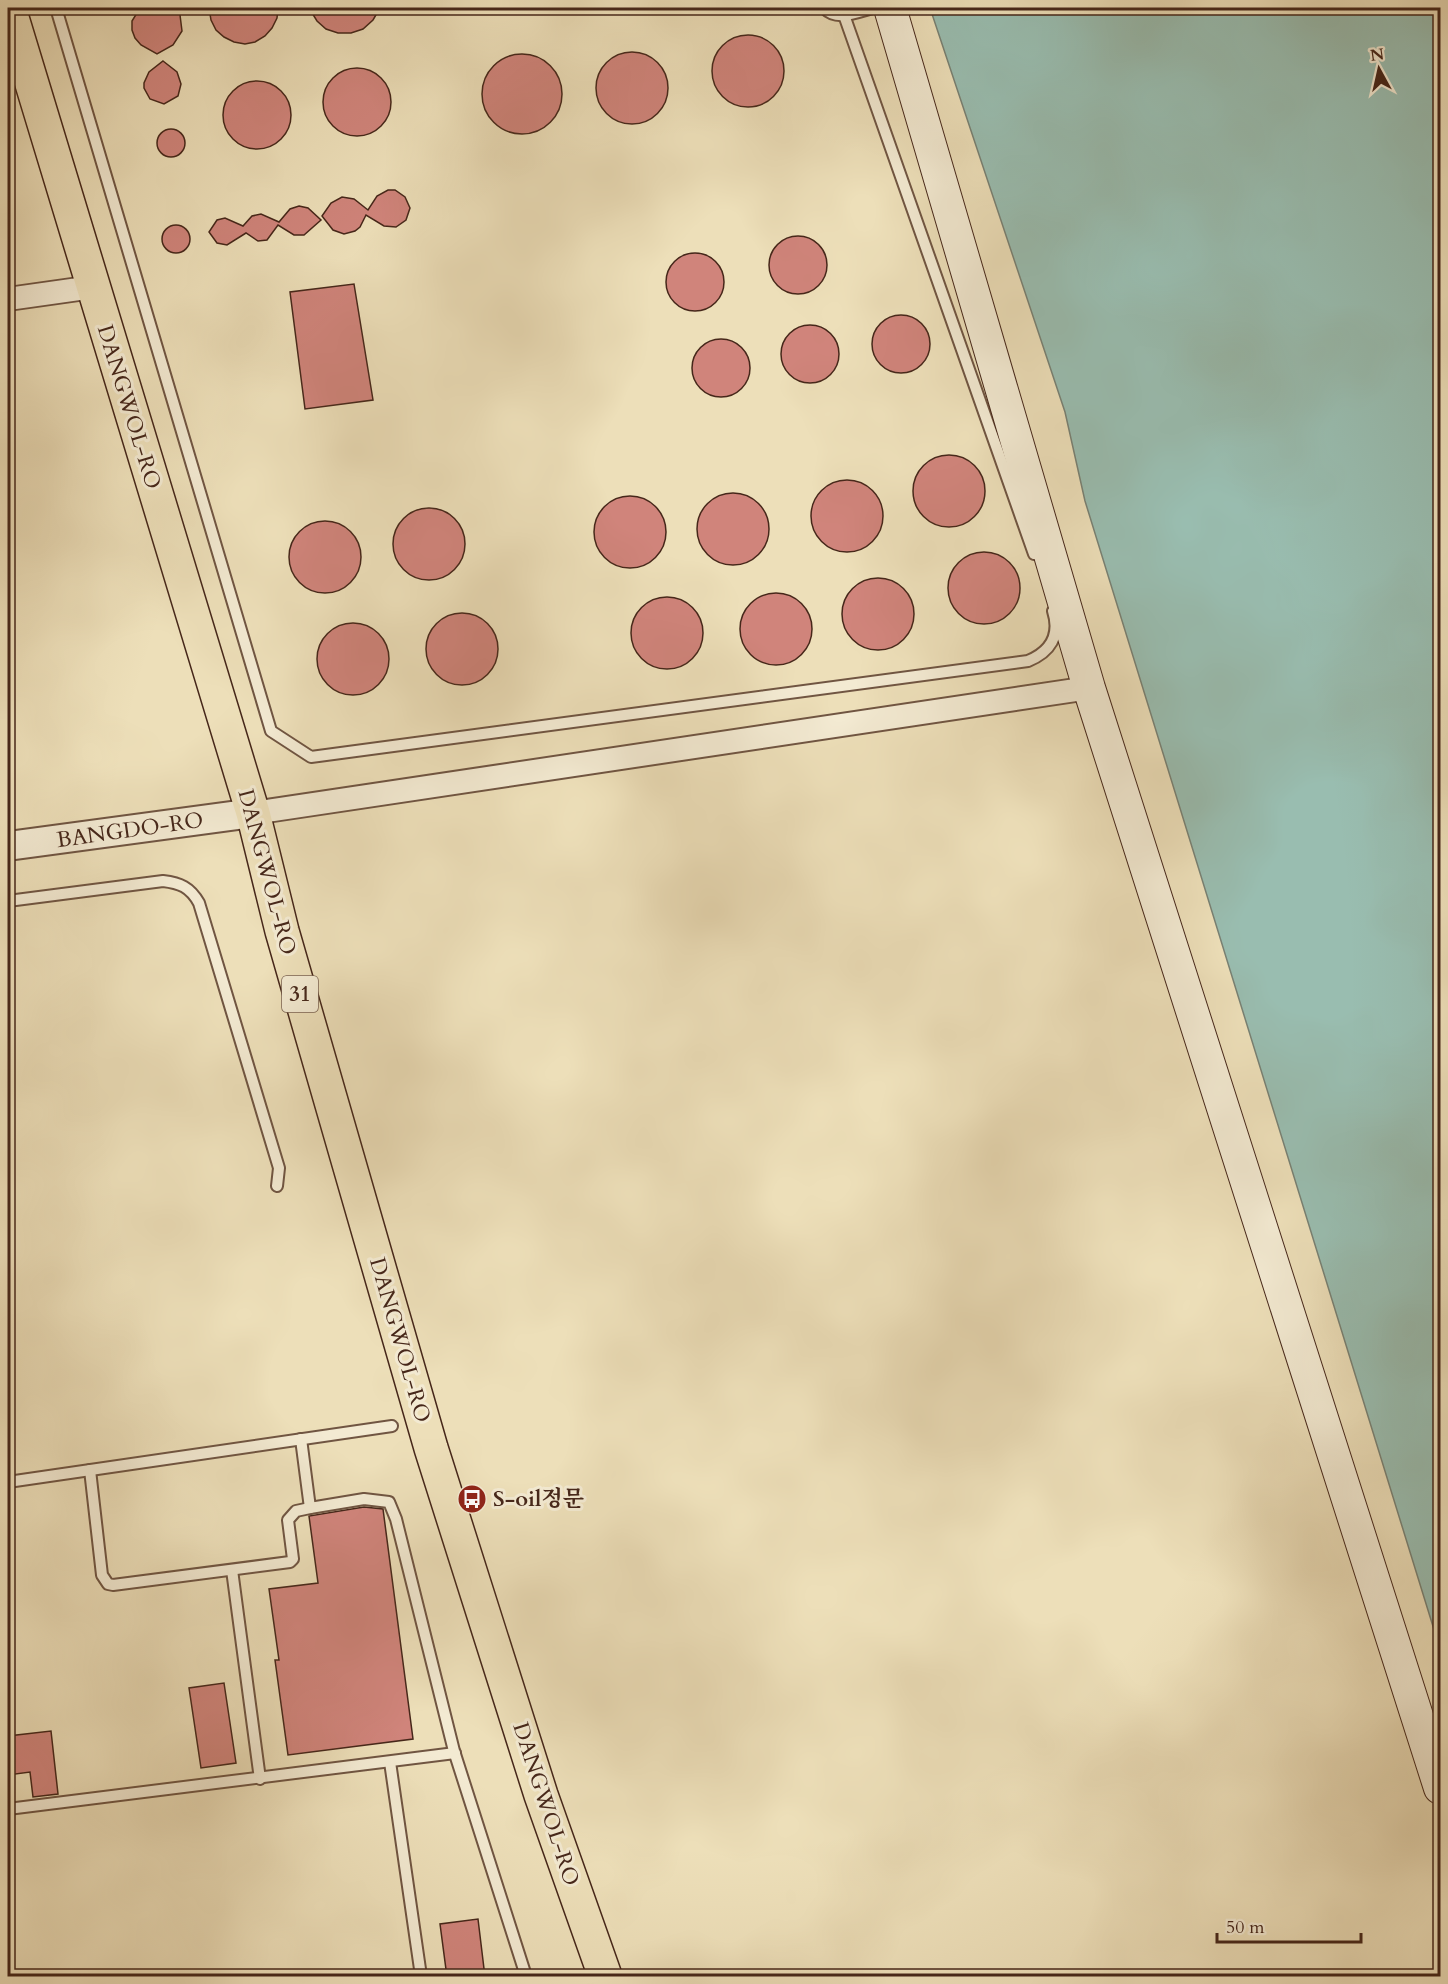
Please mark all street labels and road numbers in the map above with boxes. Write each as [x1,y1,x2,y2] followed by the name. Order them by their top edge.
[90,321,168,493] street label: DANGWOL-RO
[230,786,304,958] street label: DANGWOL-RO
[55,805,205,855] street label: BANGDO-RO
[282,976,318,1012] road number: 31
[362,1254,438,1426] street label: DANGWOL-RO
[505,1718,587,1890] street label: DANGWOL-RO

